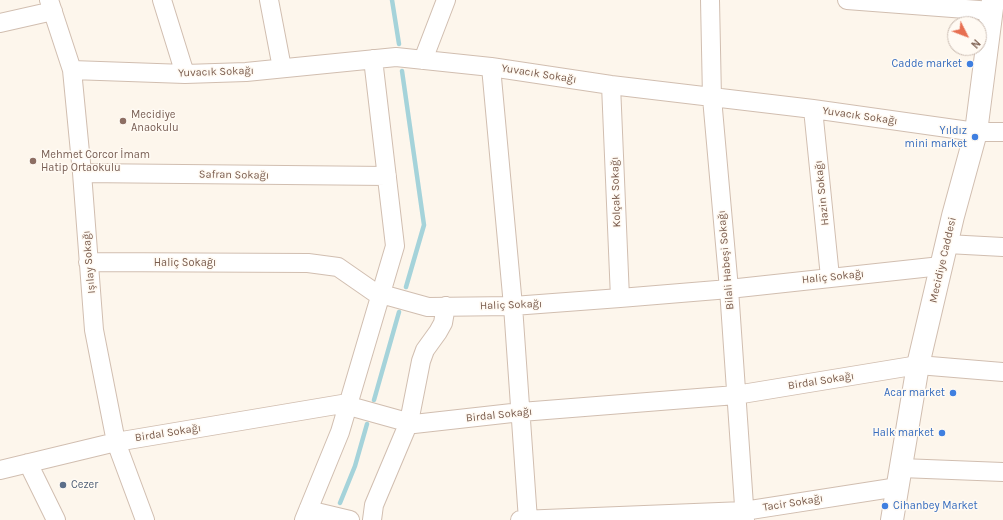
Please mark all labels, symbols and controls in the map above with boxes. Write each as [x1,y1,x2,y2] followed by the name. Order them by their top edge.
[947,16,987,56] north arrow
[968,36,983,51] text: N
[892,57,962,71] place label: Cadde market
[965,59,975,69] marker: Cadde market
[501,62,577,86] street label: Yuvacık Sokağı
[178,64,254,80] street label: Yuvacık Sokağı
[822,104,898,128] street label: Yuvacık Sokağı
[131,108,179,134] place label: Mecidiye Anaokulu
[118,116,128,126] marker: Mecidiye Anaokulu
[905,124,967,150] place label: Yıldız mini market
[970,132,980,142] marker: Yıldız mini market
[41,148,150,174] place label: Mehmet Corcor İmam Hatip Ortaokulu
[28,156,38,166] marker: Mehmet Corcor İmam Hatip Ortaokulu
[608,156,624,228] street label: Kolçak Sokağı
[812,160,832,226] street label: Hazin Sokağı
[199,168,269,182] street label: Safran Sokağı
[715,210,737,310] street label: Bilali Habeşi Sokağı
[927,216,959,304] street label: Mecidiye Caddesi
[80,230,98,294] street label: Işılay Sokağı
[154,256,216,270] street label: Haliç Sokağı
[801,267,865,287] street label: Haliç Sokağı
[480,297,542,313] street label: Haliç Sokağı
[787,369,855,393] street label: Birdal Sokağı
[884,386,945,400] place label: Acar market
[948,388,958,398] marker: Acar market
[465,405,533,425] street label: Birdal Sokağı
[134,421,202,445] street label: Birdal Sokağı
[872,426,934,440] place label: Halk market
[937,428,947,438] marker: Halk market
[71,478,98,492] place label: Cezer
[58,480,68,490] marker: Cezer
[762,492,824,514] street label: Tacir Sokağı
[893,499,978,513] place label: Cihanbey Market
[880,501,890,511] marker: Cihanbey Market

